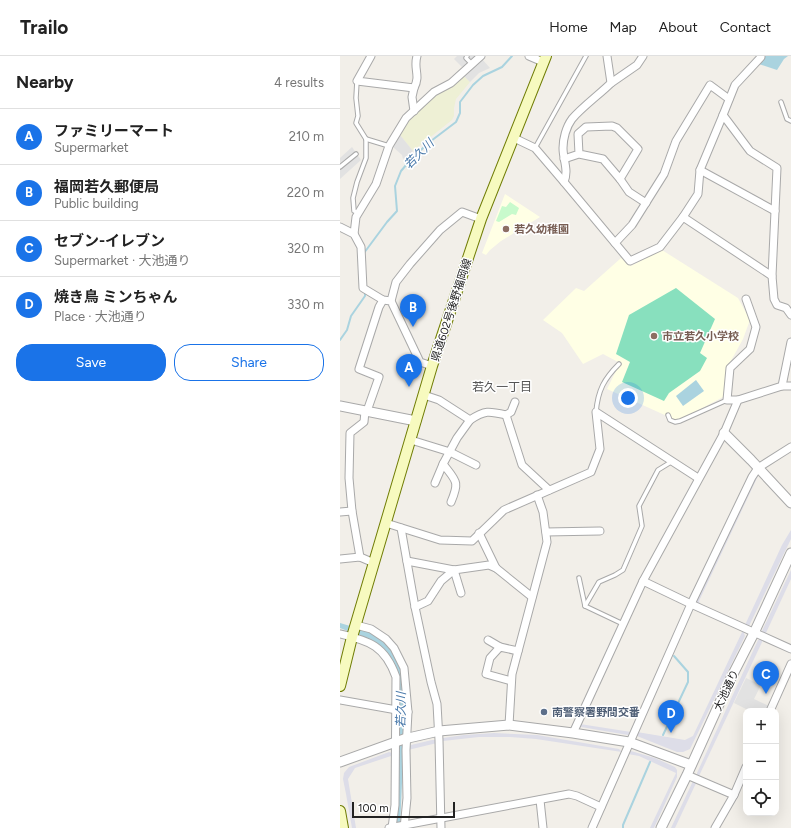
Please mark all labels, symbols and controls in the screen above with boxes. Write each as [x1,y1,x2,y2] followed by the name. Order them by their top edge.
[20,16,68,39] text: Trailo
[549,19,588,36] text: Home
[610,19,637,36] text: Map
[659,19,698,36] text: About
[720,19,771,36] text: Contact
[16,72,74,92] text: Nearby
[274,75,324,90] text: 4 results
[54,122,174,140] text: ファミリーマート
[24,129,34,144] text: A
[289,129,324,144] text: 210 m
[401,135,438,172] water label: 若久川
[54,140,129,155] text: Supermarket
[54,178,159,196] text: 福岡若久郵便局
[25,185,33,200] text: B
[287,185,324,200] text: 220 m
[54,196,139,211] text: Public building
[514,223,569,236] place label: 若久幼稚園
[501,224,511,234] marker: 若久幼稚園
[54,232,165,250] text: セブン-イレブン
[24,241,34,256] text: C
[287,241,324,256] text: 320 m
[54,253,190,268] text: Supermarket · 大池通り
[429,257,474,363] street label: 県道602号後野福岡線
[54,288,178,306] text: 焼き鳥 ミンちゃん
[400,294,426,327] pin: B
[24,297,34,312] text: D
[287,297,324,312] text: 330 m
[54,309,147,324] text: Place · 大池通り
[662,330,739,343] place label: 市立若久小学校
[649,331,659,341] marker: 市立若久小学校
[16,344,166,381] button: Save
[174,344,324,381] button: Share
[396,354,422,387] pin: A
[472,380,532,394] district label: 若久一丁目
[618,388,638,408] your location
[753,661,779,694] pin: C
[711,668,742,713] street label: 大池通り
[394,690,408,728] water label: 若久川
[658,700,684,733] pin: D
[552,706,640,719] place label: 南警察署野間交番
[539,707,549,717] marker: 南警察署野間交番
[743,708,779,816] map controls
[743,708,779,744] button: +
[743,744,779,780] button: −
[743,780,779,816] button: locate
[352,800,455,819] scale bar
[358,802,389,815] text: 100 m

